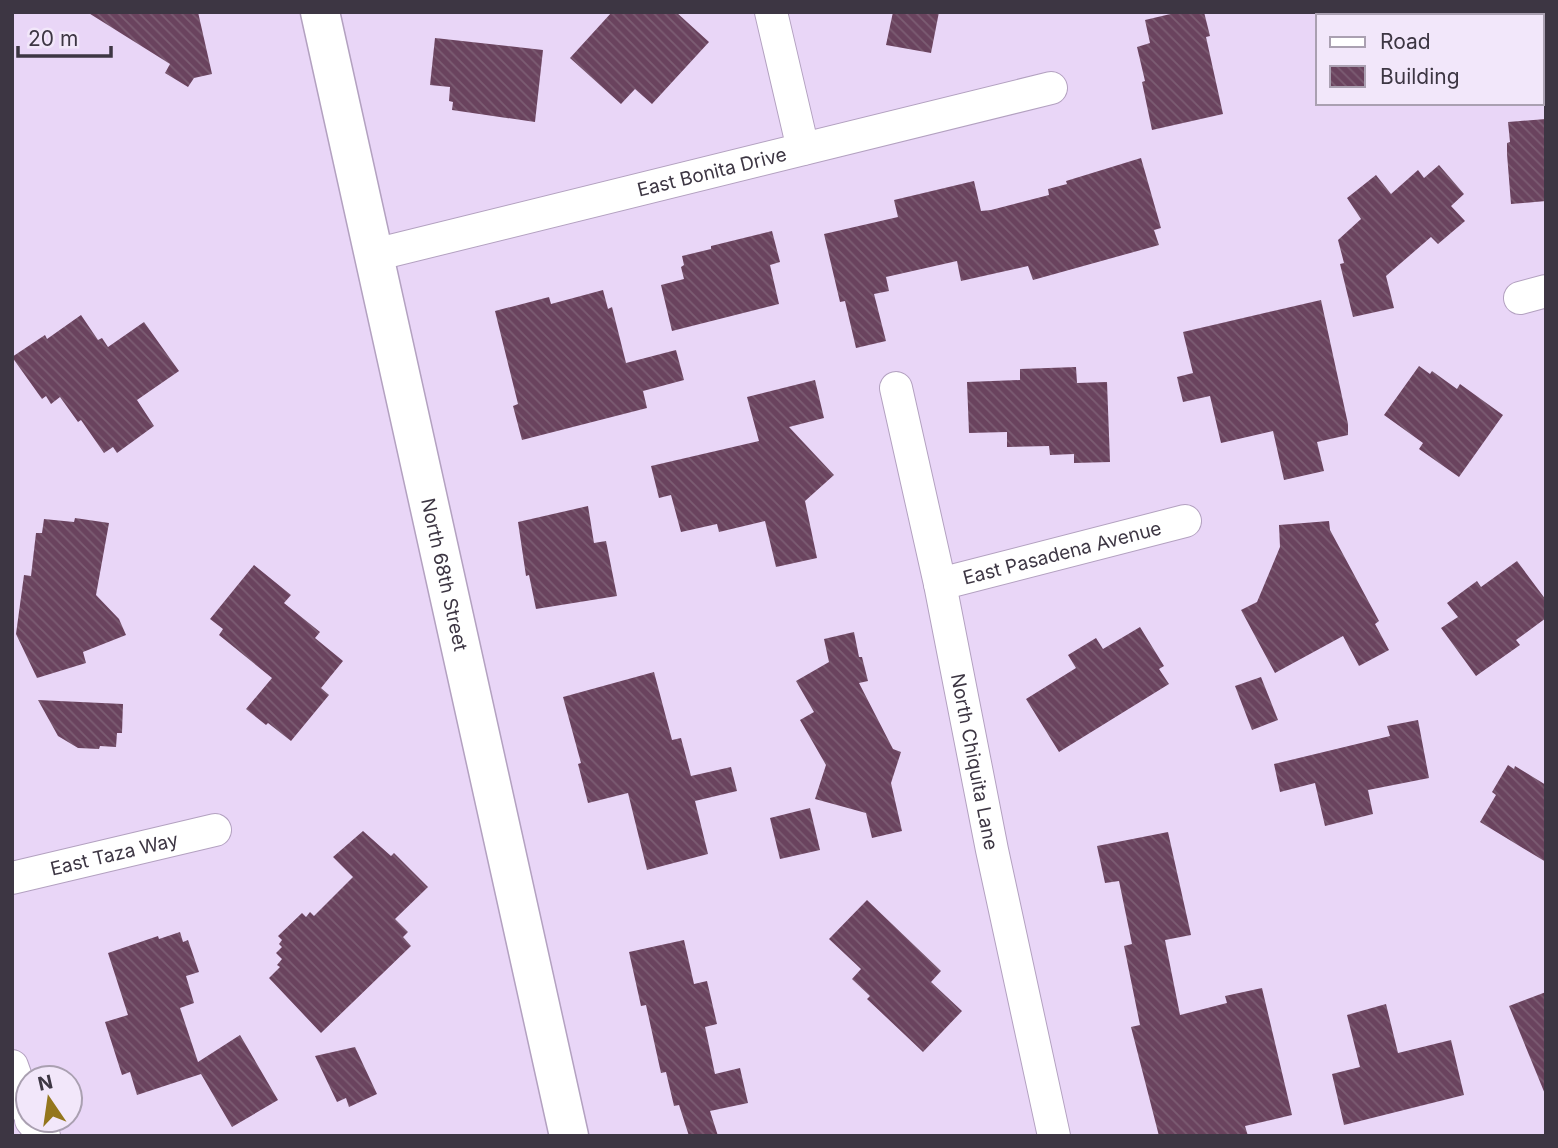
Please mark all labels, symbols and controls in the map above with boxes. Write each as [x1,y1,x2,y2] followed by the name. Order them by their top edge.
[18,14,110,58] scale bar
[1316,14,1544,105] legend
[28,26,78,51] text: 20 m
[1380,29,1431,54] text: Road
[1380,64,1460,89] text: Building
[635,142,789,201] street label: East Bonita Drive
[416,496,473,653] street label: North 68th Street
[960,516,1164,589] street label: East Pasadena Avenue
[946,672,1003,852] street label: North Chiquita Lane
[48,828,181,880] street label: East Taza Way
[14,1064,84,1134] north arrow
[36,1070,55,1096] text: N

